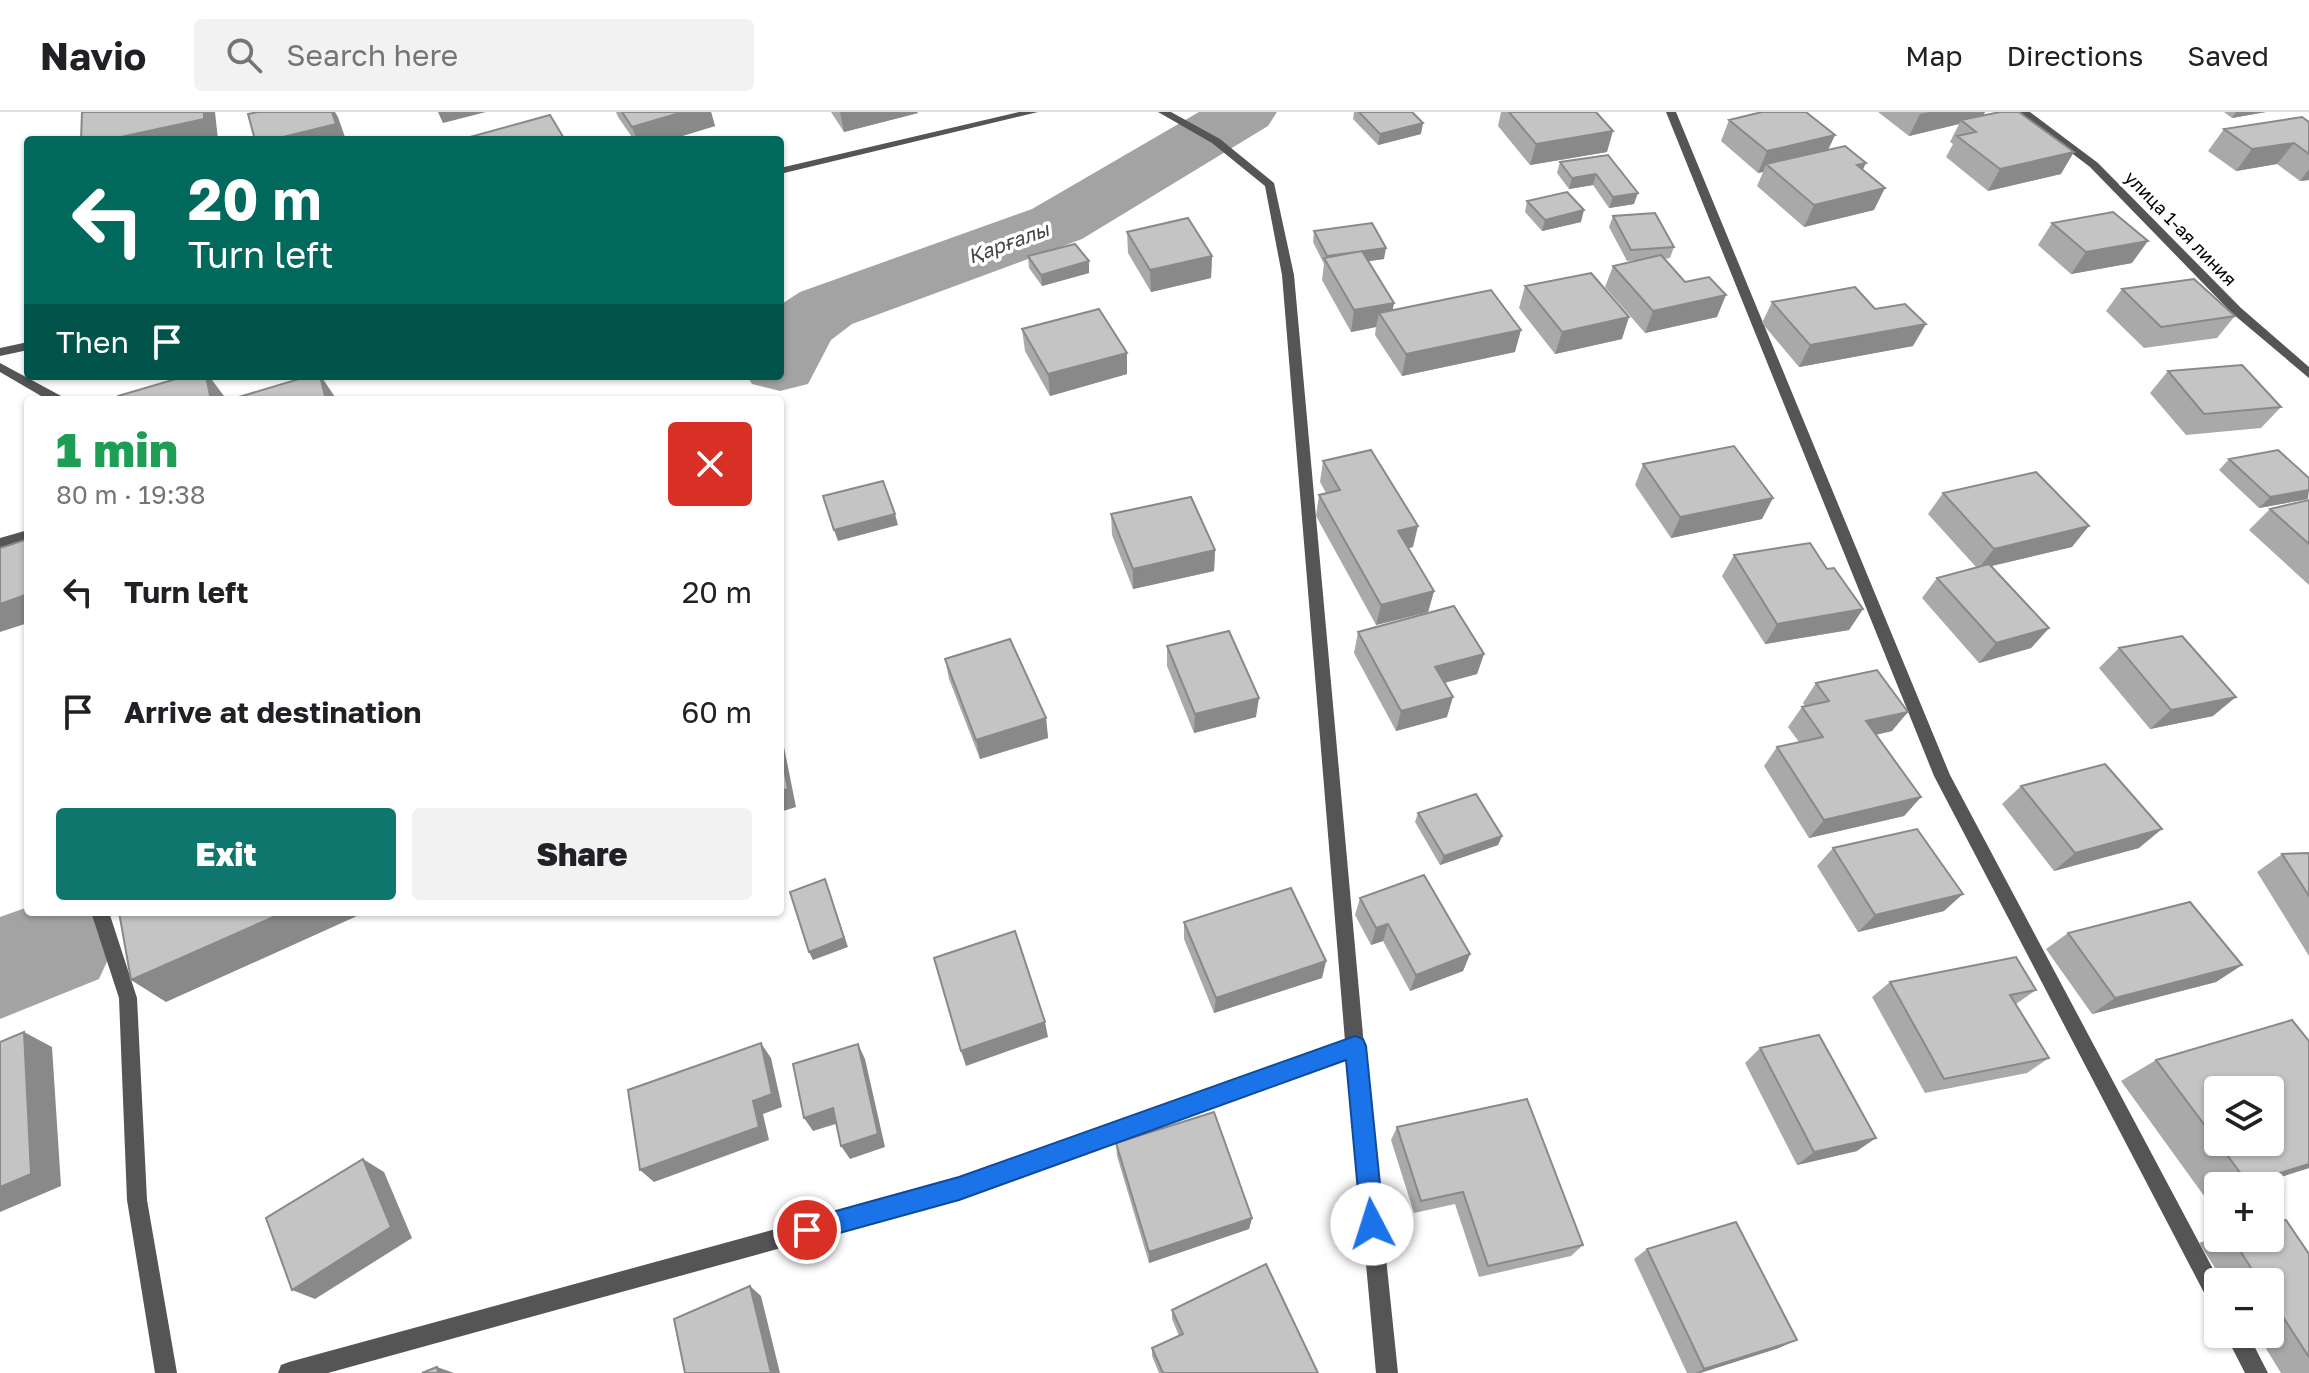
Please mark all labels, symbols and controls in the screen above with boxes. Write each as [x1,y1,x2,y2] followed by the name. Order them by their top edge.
[194,19,754,91] search box
[40,33,146,78] text: Navio
[222,33,266,77] icon: search
[286,37,458,73] text: Search here
[1905,39,1962,72] text: Map
[2006,39,2143,72] text: Directions
[2187,39,2269,72] text: Saved
[188,165,322,232] text: 20 m
[2120,166,2242,290] street label: улица 1-ая линия
[56,168,160,272] icon: left
[964,216,1053,268] water label: Қарғалы
[188,233,334,276] text: Turn left
[145,320,189,364] icon: arrive
[56,324,129,360] text: Then
[56,420,178,478] text: 1 min
[668,422,752,506] button: close
[56,479,206,510] text: 80 m · 19:38
[56,570,100,614] icon: left
[124,574,249,610] text: Turn left
[682,574,752,610] text: 20 m
[56,690,100,734] icon: arrive
[124,694,421,730] text: Arrive at destination
[681,694,752,730] text: 60 m
[56,808,396,900] button: Exit
[412,808,752,900] button: Share
[2204,1076,2284,1348] map controls
[2204,1076,2284,1156] button: layers
[2204,1172,2284,1252] button: +
[1330,1182,1414,1266] position arrow
[773,1196,841,1264] pin
[785,1208,829,1252] icon: arrive
[2204,1268,2284,1348] button: −

